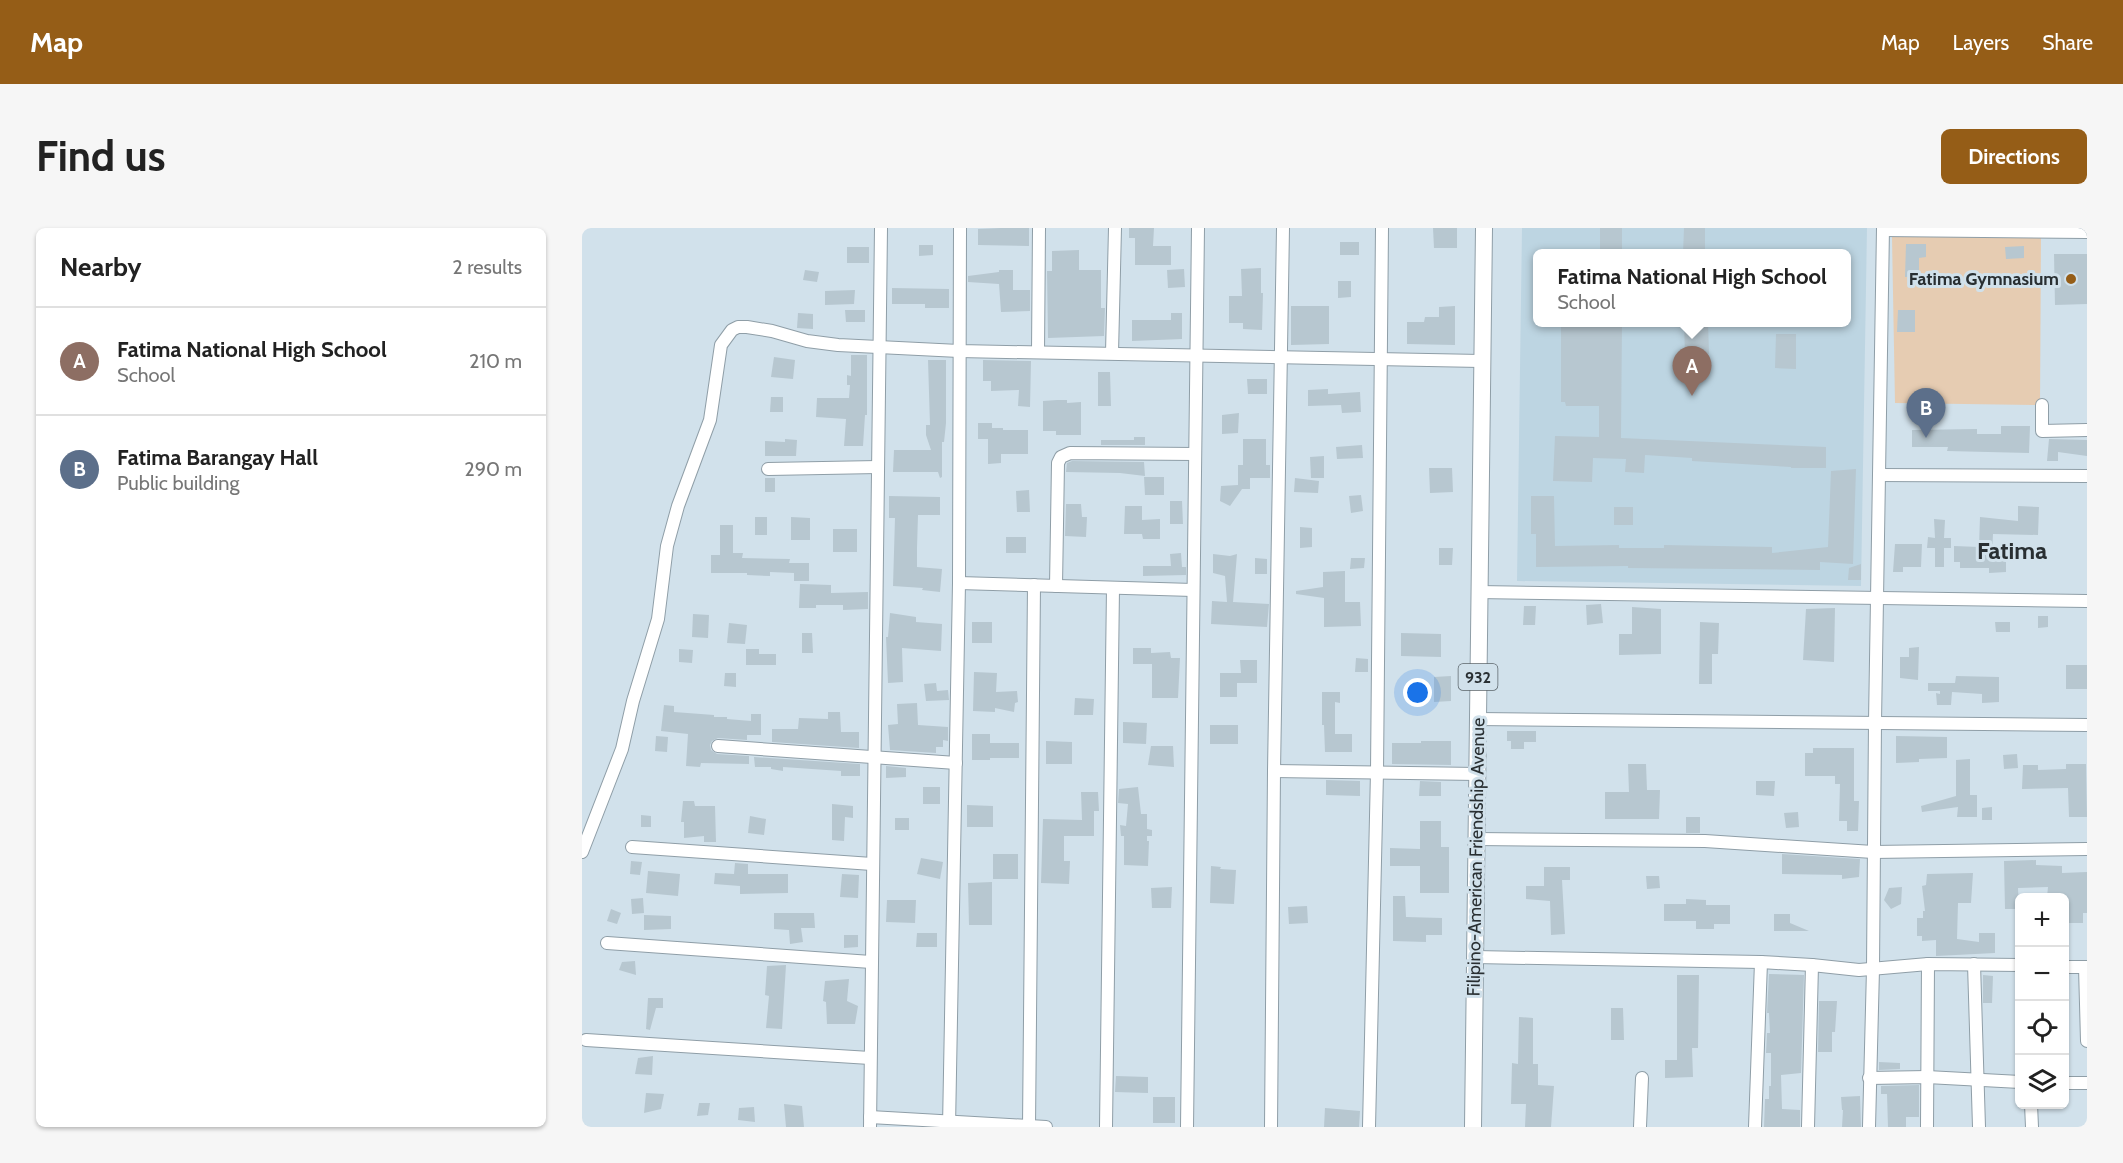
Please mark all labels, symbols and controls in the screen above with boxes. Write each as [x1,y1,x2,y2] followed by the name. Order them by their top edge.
[30,25,83,59] text: Map
[1881,30,1920,55] text: Map
[1953,30,2009,55] text: Layers
[2042,30,2093,55] text: Share
[1941,129,2087,184] button: Directions
[36,130,165,182] text: Find us
[1533,249,1851,327] popup
[60,251,141,283] text: Nearby
[452,255,522,279] text: 2 results
[1557,263,1827,290] text: Fatima National High School
[1909,268,2059,290] place label: Fatima Gymnasium
[2064,272,2078,286] marker: Fatima Gymnasium
[1557,290,1615,314] text: School
[117,336,387,363] text: Fatima National High School
[1672,346,1712,396] pin: A
[73,349,86,373] text: A
[469,349,522,373] text: 210 m
[117,363,175,387] text: School
[1906,388,1946,438] pin: B
[117,444,318,471] text: Fatima Barangay Hall
[73,457,86,481] text: B
[464,457,522,481] text: 290 m
[117,471,239,495] text: Public building
[1977,536,2047,565] district label: Fatima
[1458,664,1498,690] road number: 932
[1403,678,1432,707] your location
[1463,717,1489,997] street label: Filipino-American Friendship Avenue
[2015,893,2069,1109] map controls
[2015,893,2069,947] button: +
[2015,947,2069,1001] button: −
[2015,1001,2069,1055] button: locate
[2015,1055,2069,1109] button: layers

